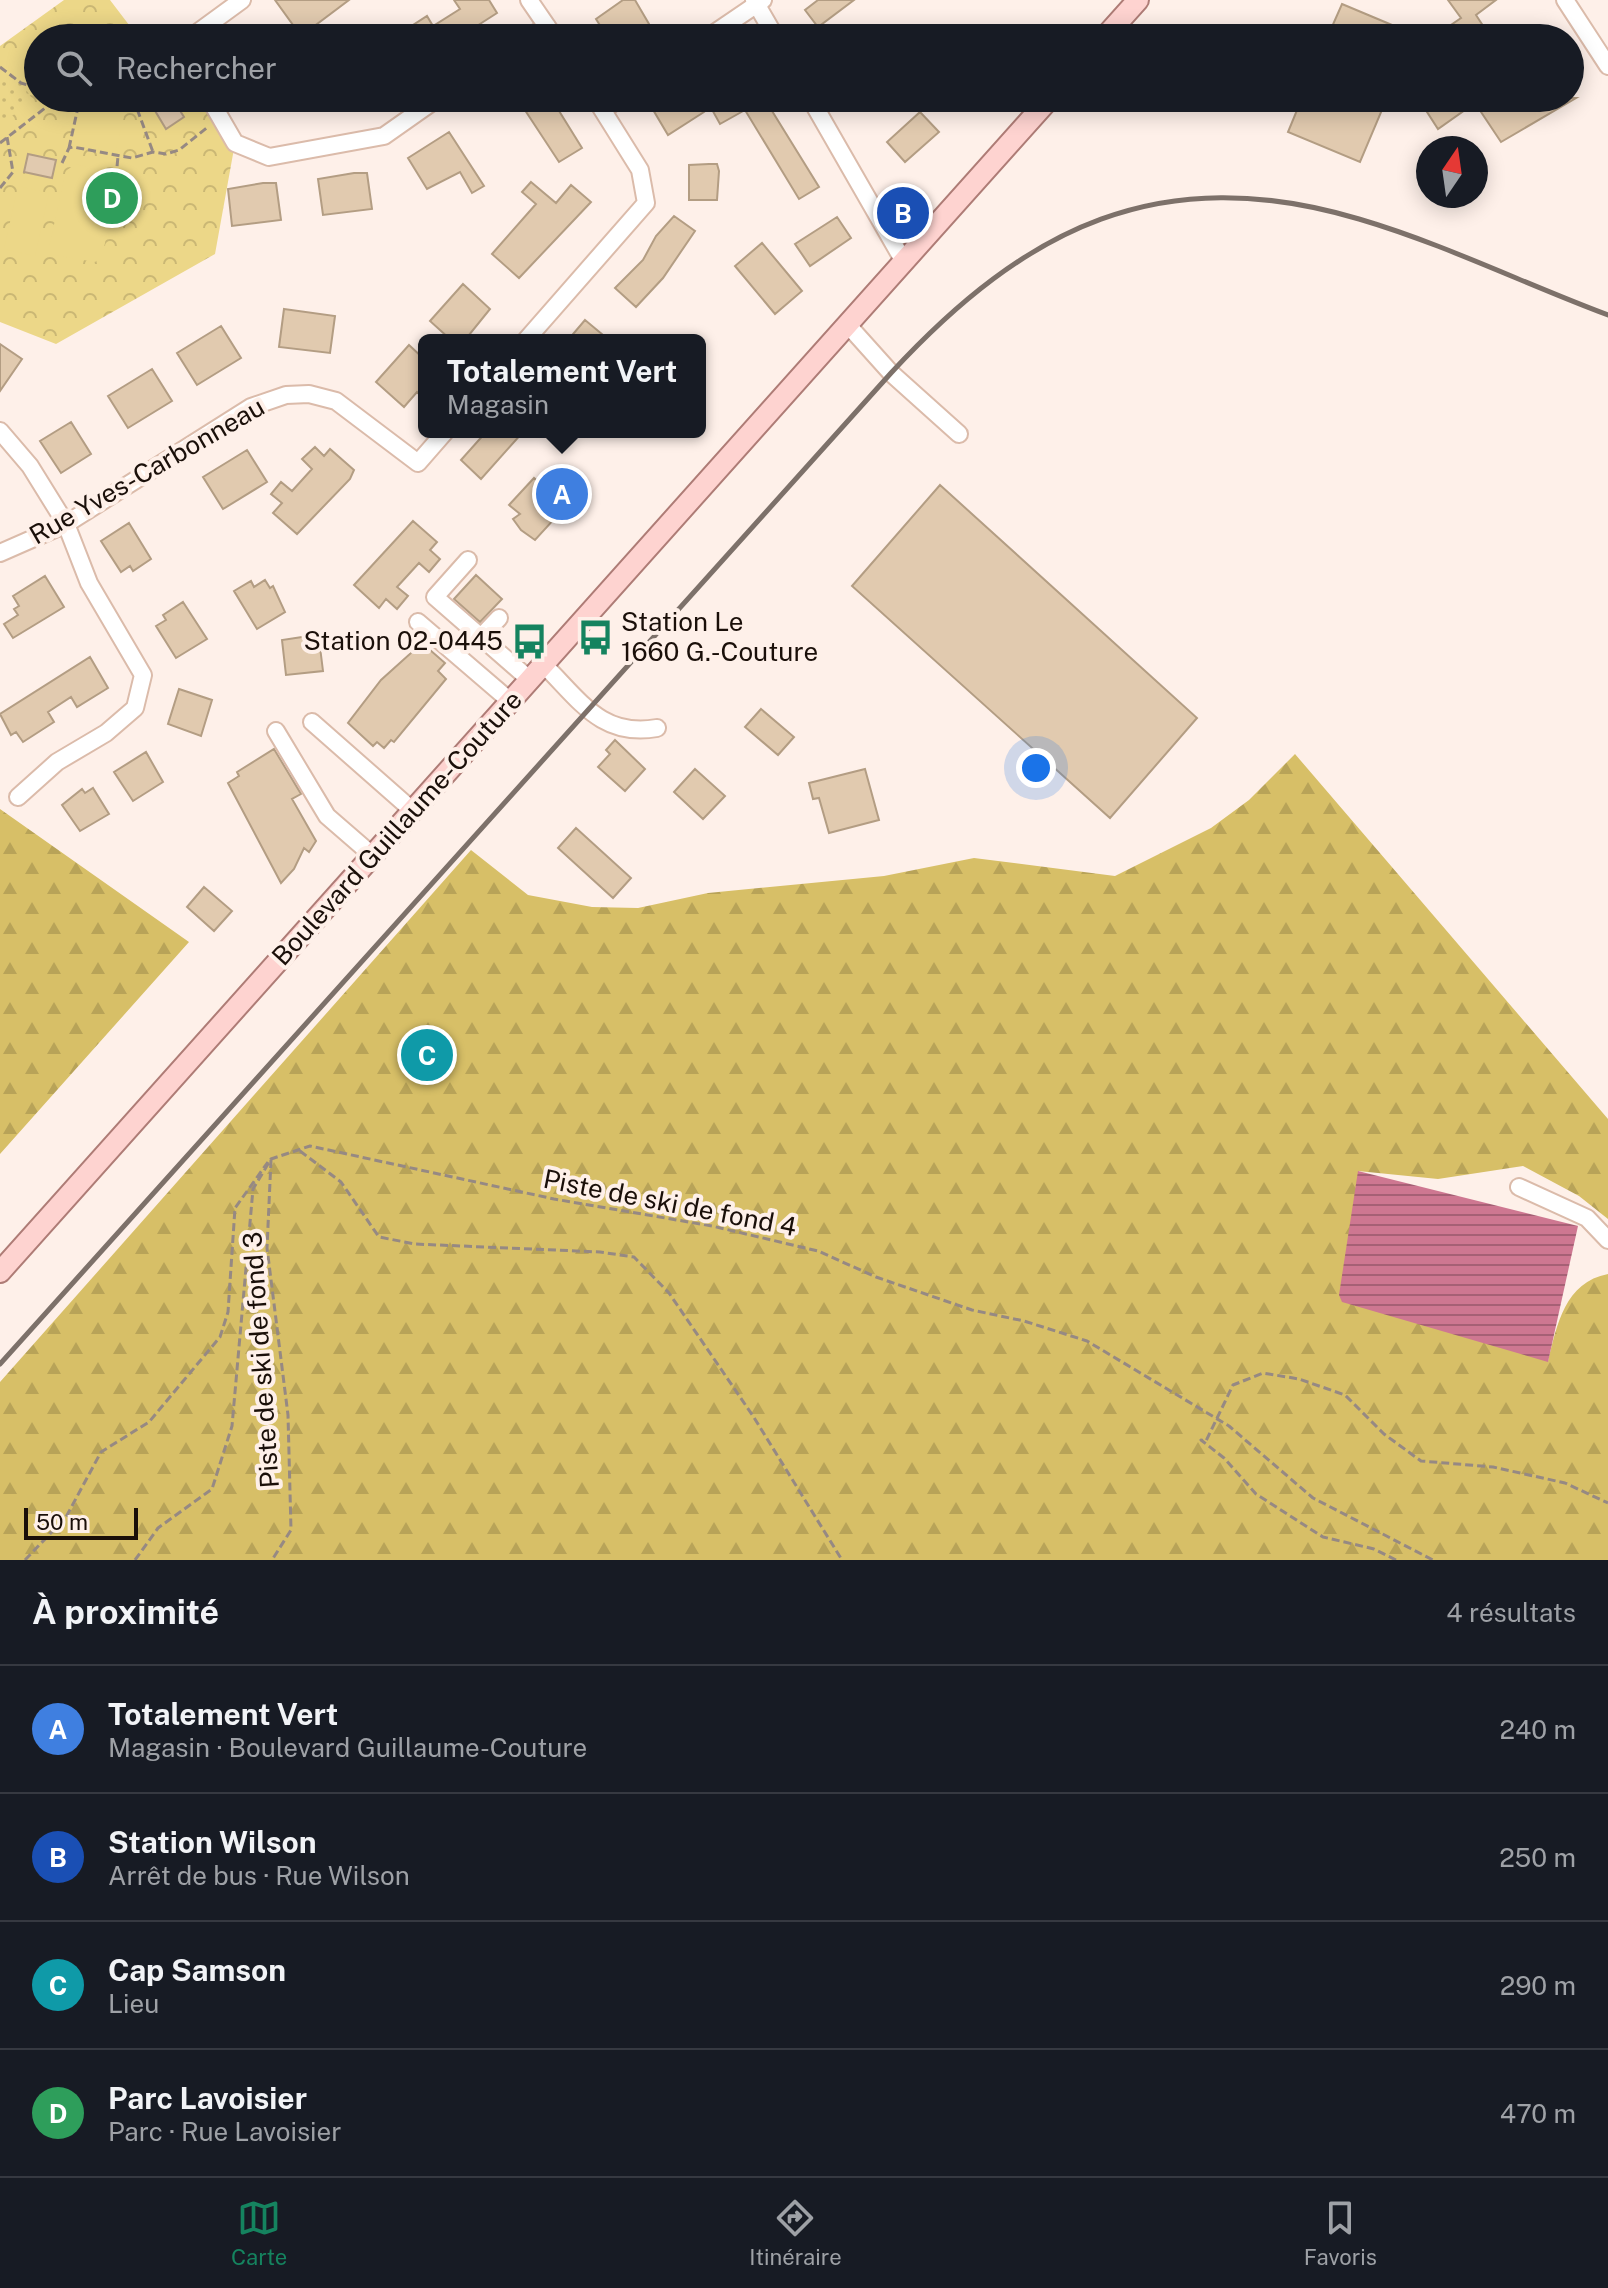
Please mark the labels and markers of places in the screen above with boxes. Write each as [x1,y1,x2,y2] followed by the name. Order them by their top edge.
[86,168,138,228] pin: D
[877,183,929,243] pin: B
[536,464,588,524] pin: A
[621,606,818,667] place label: Station Le 1660 G.-Couture
[576,618,614,656] bus stop icon: Station Le 1660 G.-Couture
[510,622,548,660] bus stop icon: Station 02-0445
[303,625,503,656] place label: Station 02-0445
[401,1025,453,1085] pin: C

